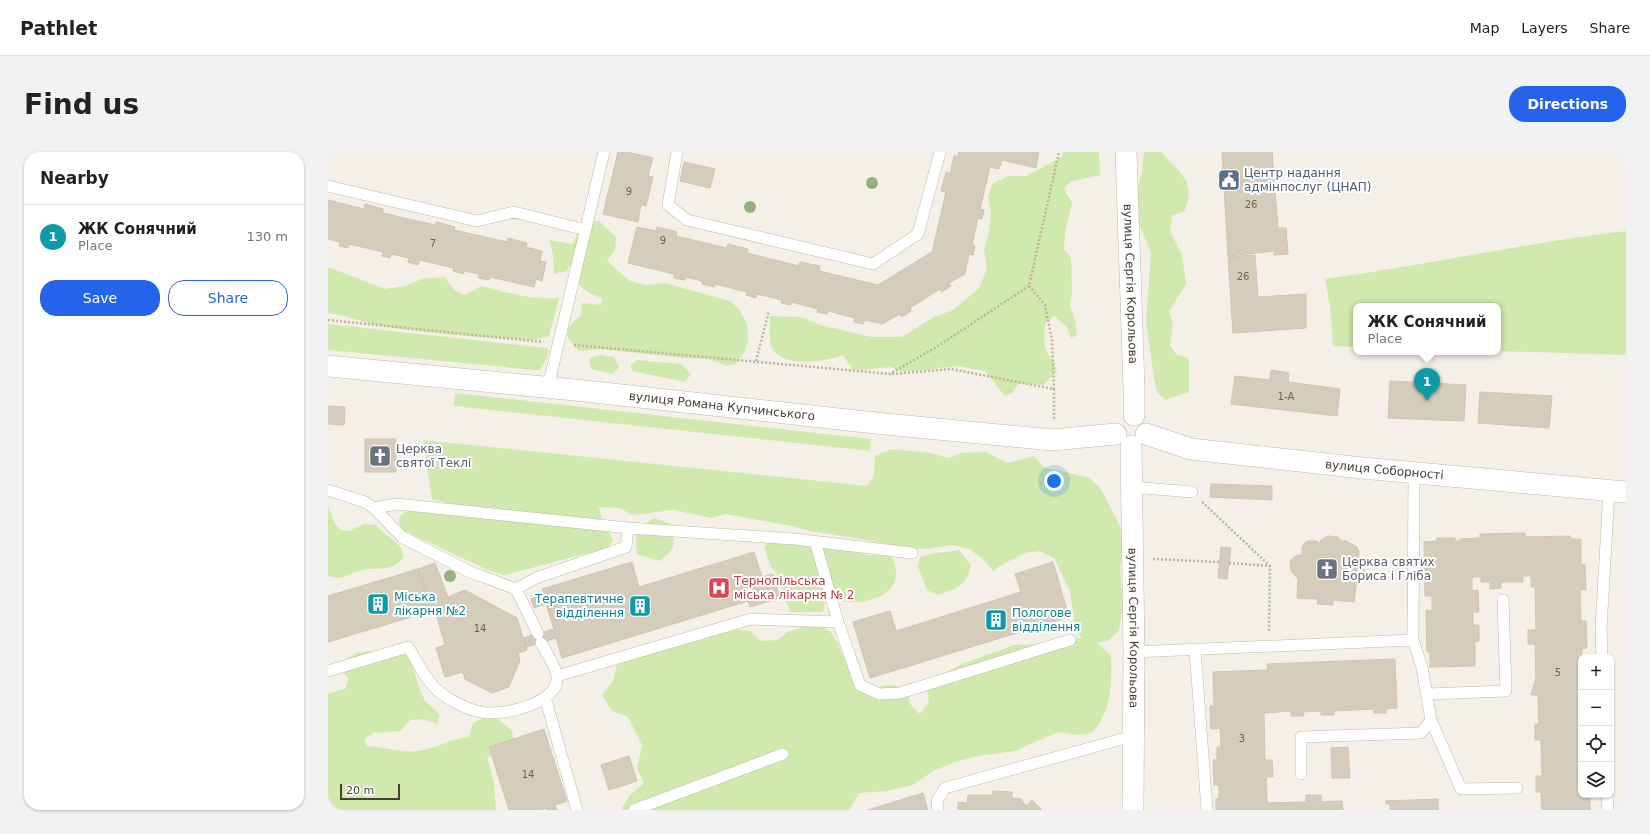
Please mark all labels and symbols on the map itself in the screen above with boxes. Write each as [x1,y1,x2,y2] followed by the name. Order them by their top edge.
[1244,166,1372,194] place label: Центр надання адмінпослуг (ЦНАП)
[1216,167,1242,193] public building icon: Центр надання адмінпослуг (ЦНАП)
[626,186,632,197] house number: 9
[1245,199,1257,210] house number: 26
[1121,204,1140,364] street label: вулиця Сергія Корольова
[660,235,666,246] house number: 9
[430,238,436,249] house number: 7
[1237,271,1249,282] house number: 26
[1414,368,1440,401] pin: 1
[628,389,816,423] street label: вулиця Романа Купчинського
[1278,391,1295,402] house number: 1-А
[396,442,471,470] place label: Церква святої Теклі
[367,443,393,469] church icon: Церква святої Теклі
[1324,457,1444,482] street label: вулиця Соборності
[1044,471,1064,491] your location
[1125,548,1141,708] street label: вулиця Сергія Корольова
[1342,555,1435,583] place label: Церква святих Бориса і Гліба
[1314,556,1340,582] church icon: Церква святих Бориса і Гліба
[733,574,855,602] place label: Тернопільська міська лікарня № 2
[706,575,732,601] hospital icon: Тернопільська міська лікарня № 2
[394,590,466,618] place label: Міська лікарня №2
[365,591,391,617] building icon: Міська лікарня №2
[534,592,624,620] place label: Терапевтичне відділення
[627,593,653,619] building icon: Терапевтичне відділення
[1012,606,1080,634] place label: Пологове відділення
[983,607,1009,633] building icon: Пологове відділення
[474,623,486,634] house number: 14
[1555,667,1561,678] house number: 5
[1239,733,1245,744] house number: 3
[522,769,534,780] house number: 14
[340,782,400,801] scale bar

